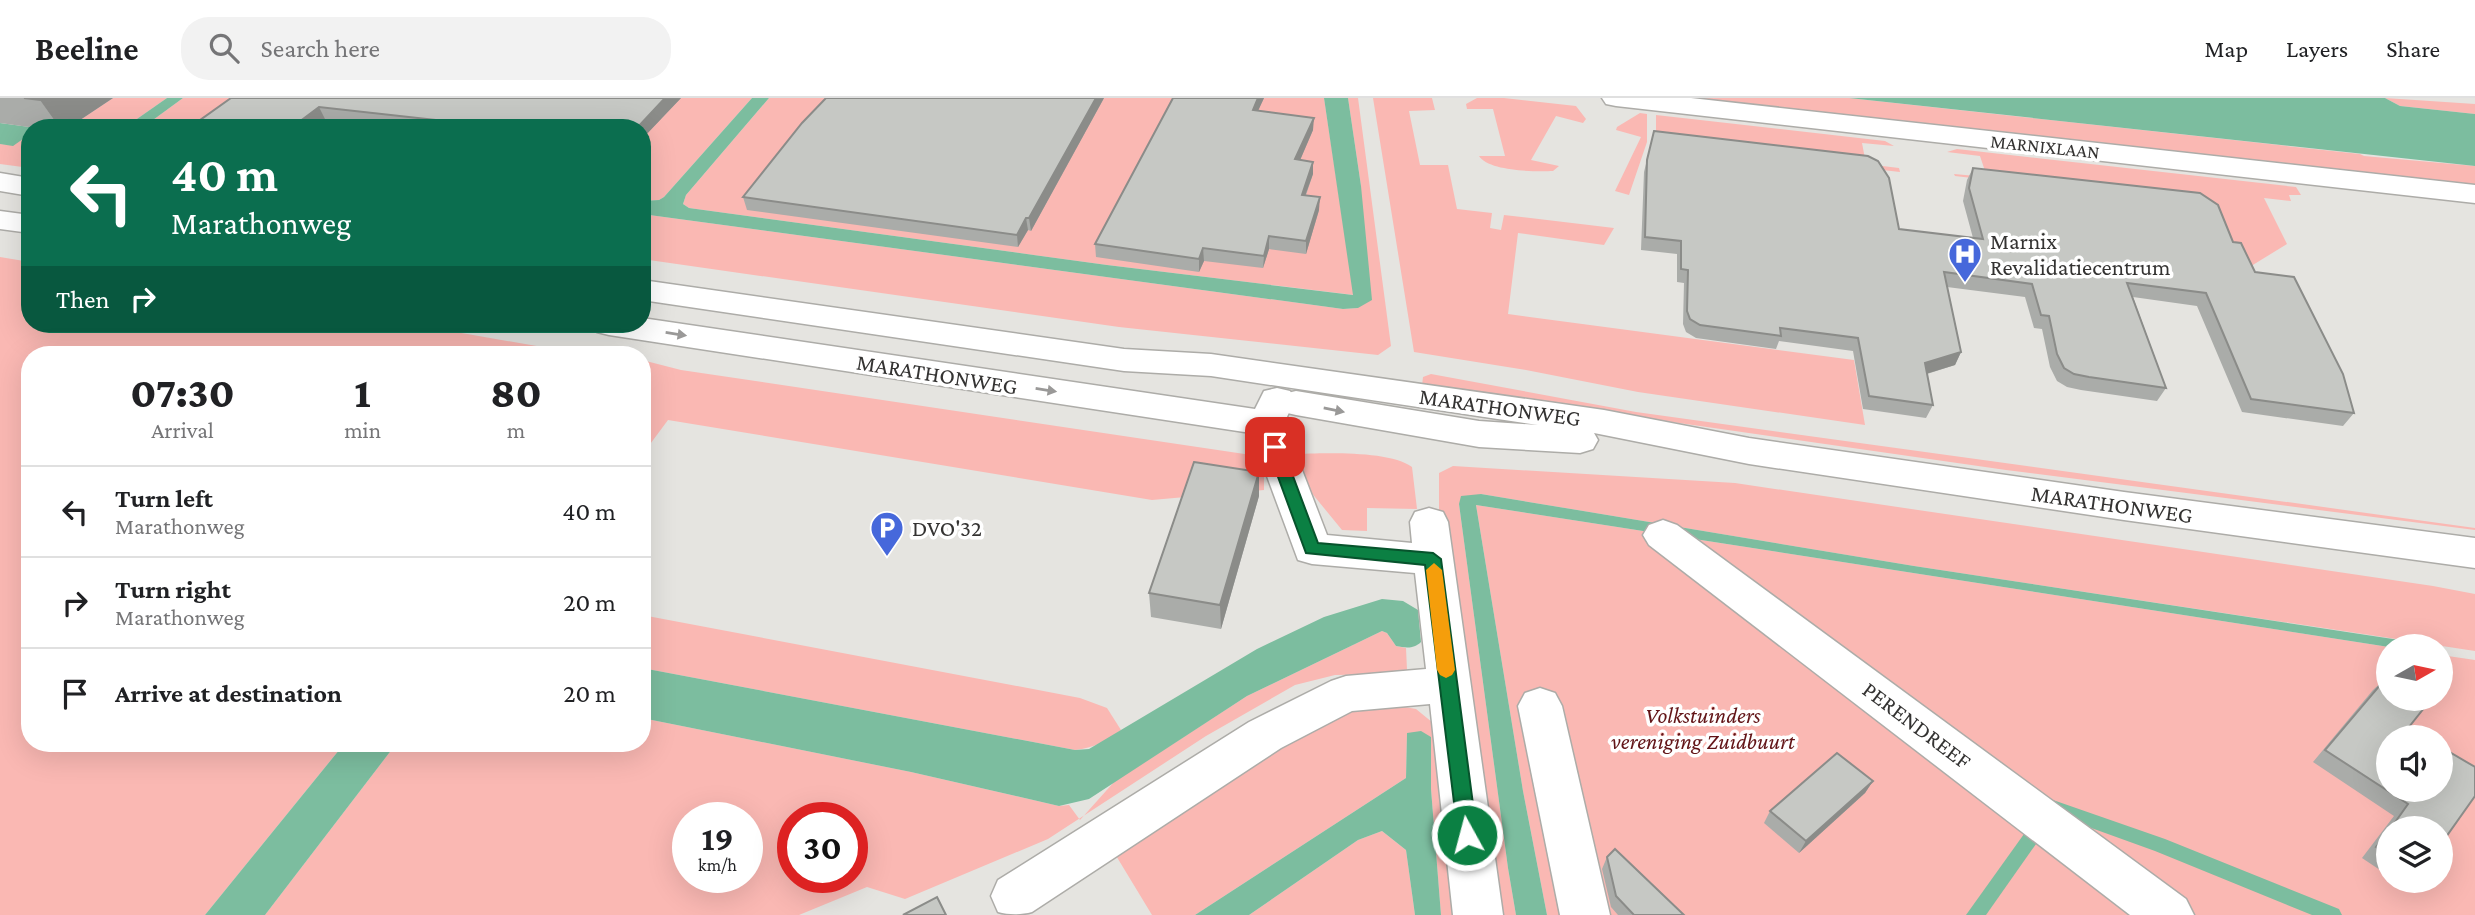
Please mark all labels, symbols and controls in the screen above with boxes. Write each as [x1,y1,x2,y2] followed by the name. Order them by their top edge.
[181,17,671,80] search box
[205,29,243,67] icon: search
[35,30,139,67] text: Beeline
[261,34,380,63] text: Search here
[2204,35,2248,62] text: Map
[2286,35,2348,62] text: Layers
[2386,35,2440,62] text: Share
[1989,130,2101,163] street label: MARNIXLAAN
[56,147,147,238] icon: left
[171,147,278,202] text: 40 m
[171,205,352,241] text: Marathonweg
[1990,228,2171,280] place label: Marnix Revalidatiecentrum
[1946,235,1984,284] hospital icon: Marnix Revalidatiecentrum
[124,280,162,318] icon: right
[56,285,110,314] text: Then
[665,329,687,340] one-way arrow
[855,348,1019,400] street label: MARATHONWEG
[130,369,235,416] text: 07:30
[354,369,371,416] text: 1
[490,369,542,416] text: 80
[1418,383,1582,431] street label: MARATHONWEG
[1036,385,1058,396] one-way arrow
[1323,405,1345,416] one-way arrow
[151,417,214,443] text: Arrival
[344,417,381,443] text: min
[507,417,525,443] text: m
[1245,417,1305,477] pin
[1256,428,1294,466] icon: arrive
[2030,480,2194,528] street label: MARATHONWEG
[115,484,213,513] text: Turn left
[56,493,94,531] icon: left
[562,497,616,526] text: 40 m
[868,509,906,558] parking icon: DVO'32
[115,513,245,539] text: Marathonweg
[912,515,982,541] place label: DVO'32
[115,575,231,604] text: Turn right
[56,584,94,622] icon: right
[563,588,616,617] text: 20 m
[115,604,245,630] text: Marathonweg
[2376,634,2454,710] north arrow
[2376,634,2453,893] map controls
[56,675,94,713] icon: arrive
[1858,676,1976,774] street label: PERENDREEF
[115,679,342,708] text: Arrive at destination
[563,679,616,708] text: 20 m
[1611,702,1796,754] park label: Volkstuinders vereniging Zuidbuurt
[2376,725,2453,802] button: sound
[1430,798,1504,872] position arrow
[777,802,868,893] speed limit sign: 30
[2376,816,2453,893] button: layers
[701,819,734,858] text: 19
[698,855,737,875] text: km/h

